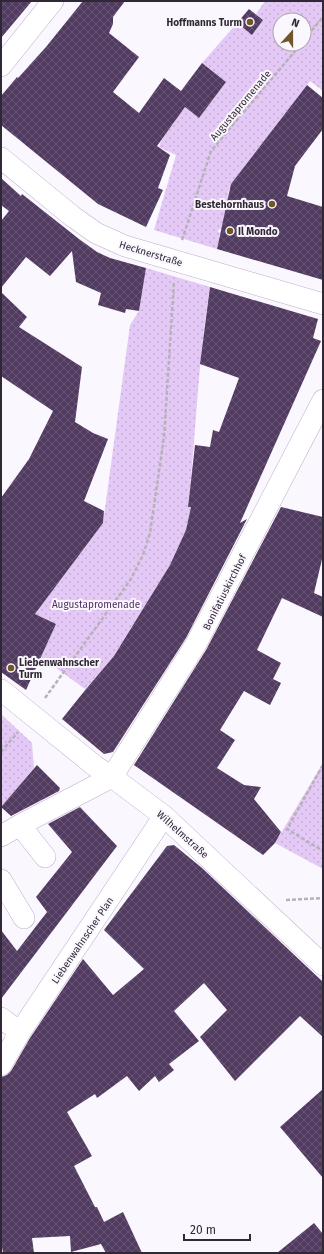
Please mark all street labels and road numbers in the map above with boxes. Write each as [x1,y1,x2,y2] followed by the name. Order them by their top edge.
[208,68,274,143] street label: Augustapromenade
[117,239,184,269] street label: Hecknerstraße
[201,552,249,632] street label: Bonifatiuskirchhof
[154,808,211,861] street label: Wilhelmstraße
[49,895,116,986] street label: Liebenwahnscher Plan

